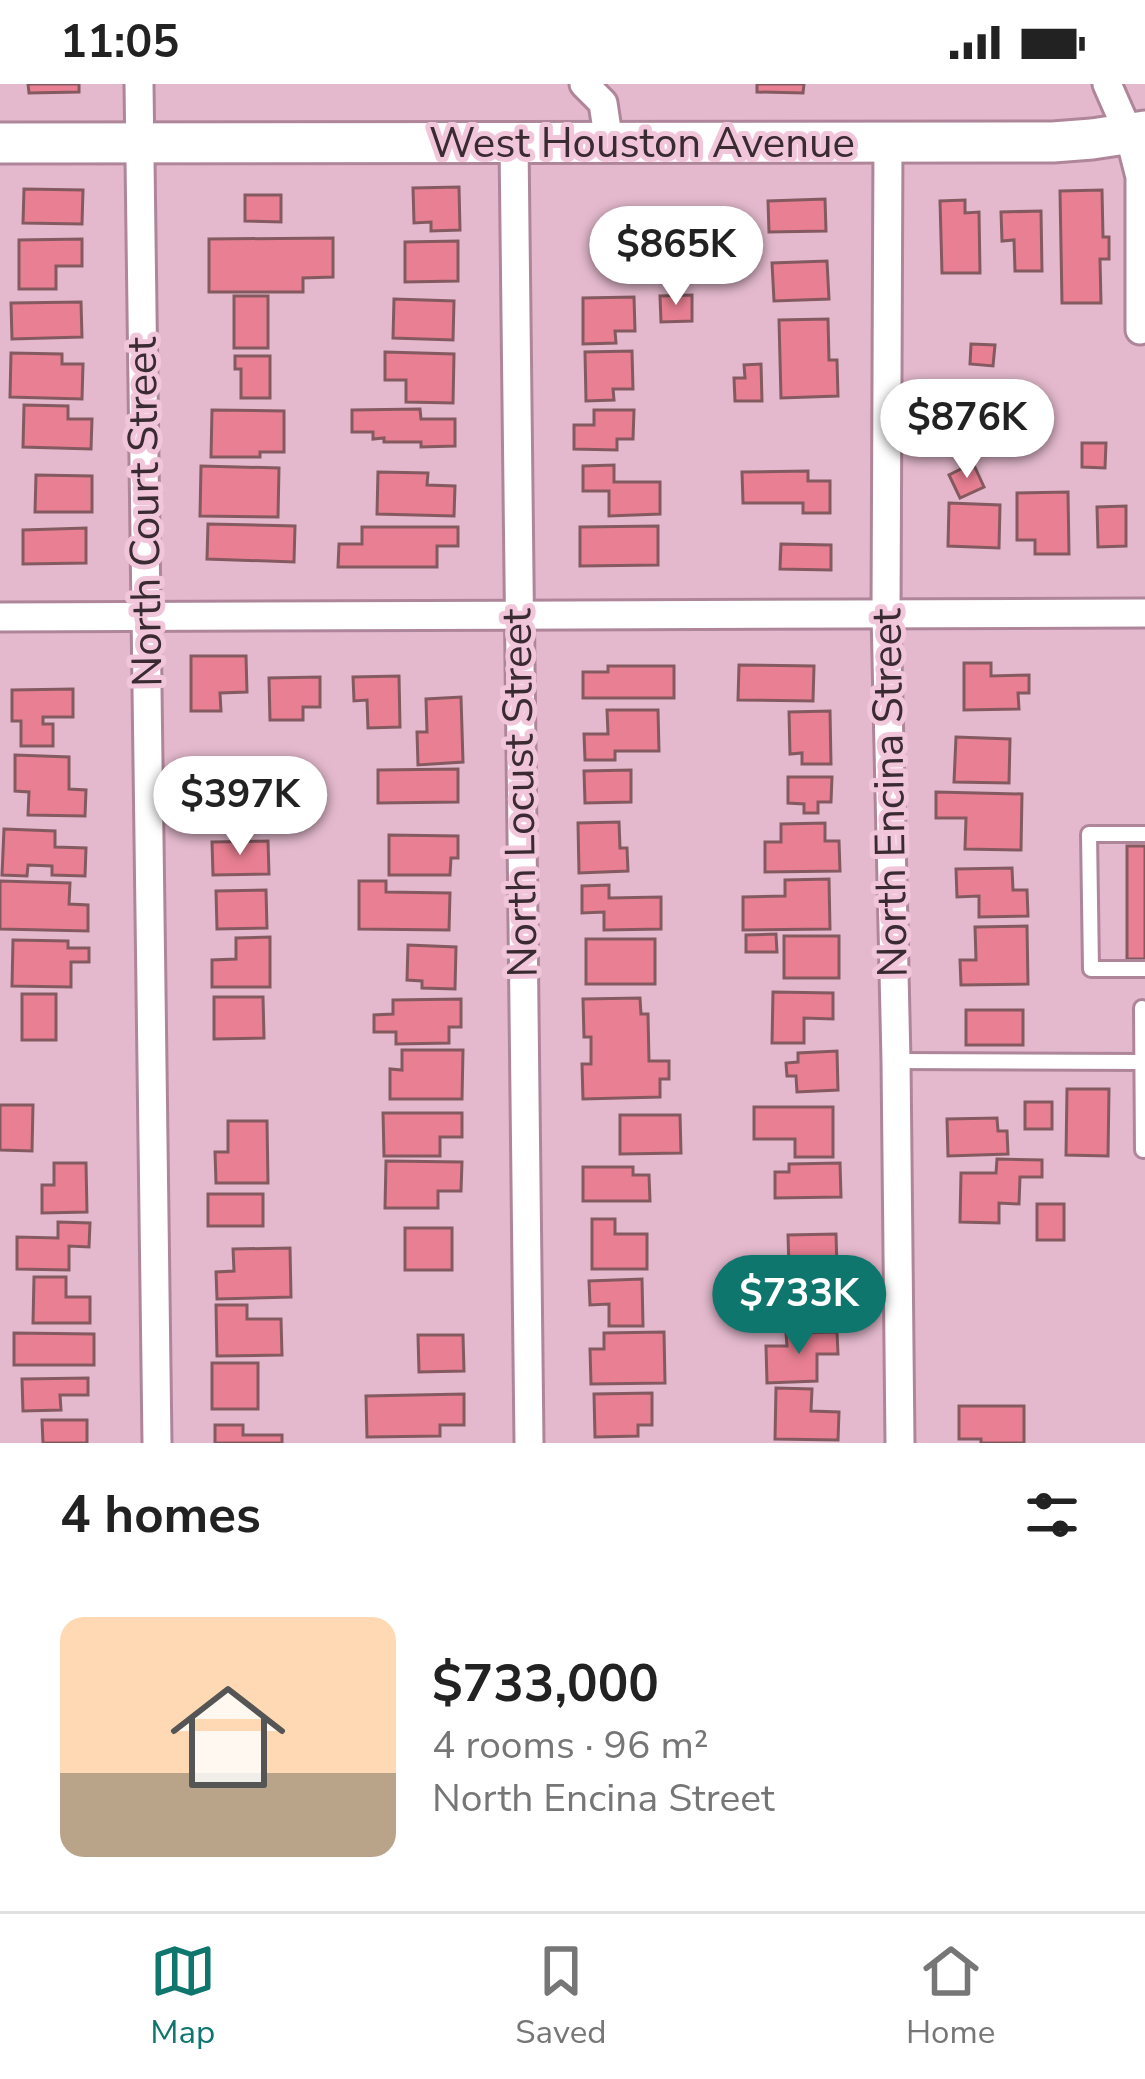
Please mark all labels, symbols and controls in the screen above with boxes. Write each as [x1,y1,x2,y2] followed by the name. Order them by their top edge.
[60,12,179,73] text: 11:05
[429,115,855,172] street label: West Houston Avenue
[592,206,760,308] pin: $865K
[616,218,736,271] text: $865K
[113,336,177,687] street label: North Court Street
[883,379,1051,481] pin: $876K
[907,391,1027,444] text: $876K
[488,608,552,978] street label: North Locust Street
[858,608,922,978] street label: North Encina Street
[156,756,324,858] pin: $397K
[180,768,300,821] text: $397K
[715,1255,883,1357] pin: $733K
[739,1267,859,1320] text: $733K
[60,1480,261,1550] text: 4 homes
[1019,1482,1085,1548] icon: filters
[432,1649,659,1719] text: $733,000
[156,1665,300,1809] icon: home
[432,1719,709,1772] text: 4 rooms · 96 m²
[432,1772,775,1825] text: North Encina Street
[150,1938,216,2055] tab: Map
[515,1938,606,2055] tab: Saved
[906,1938,995,2055] tab: Home

